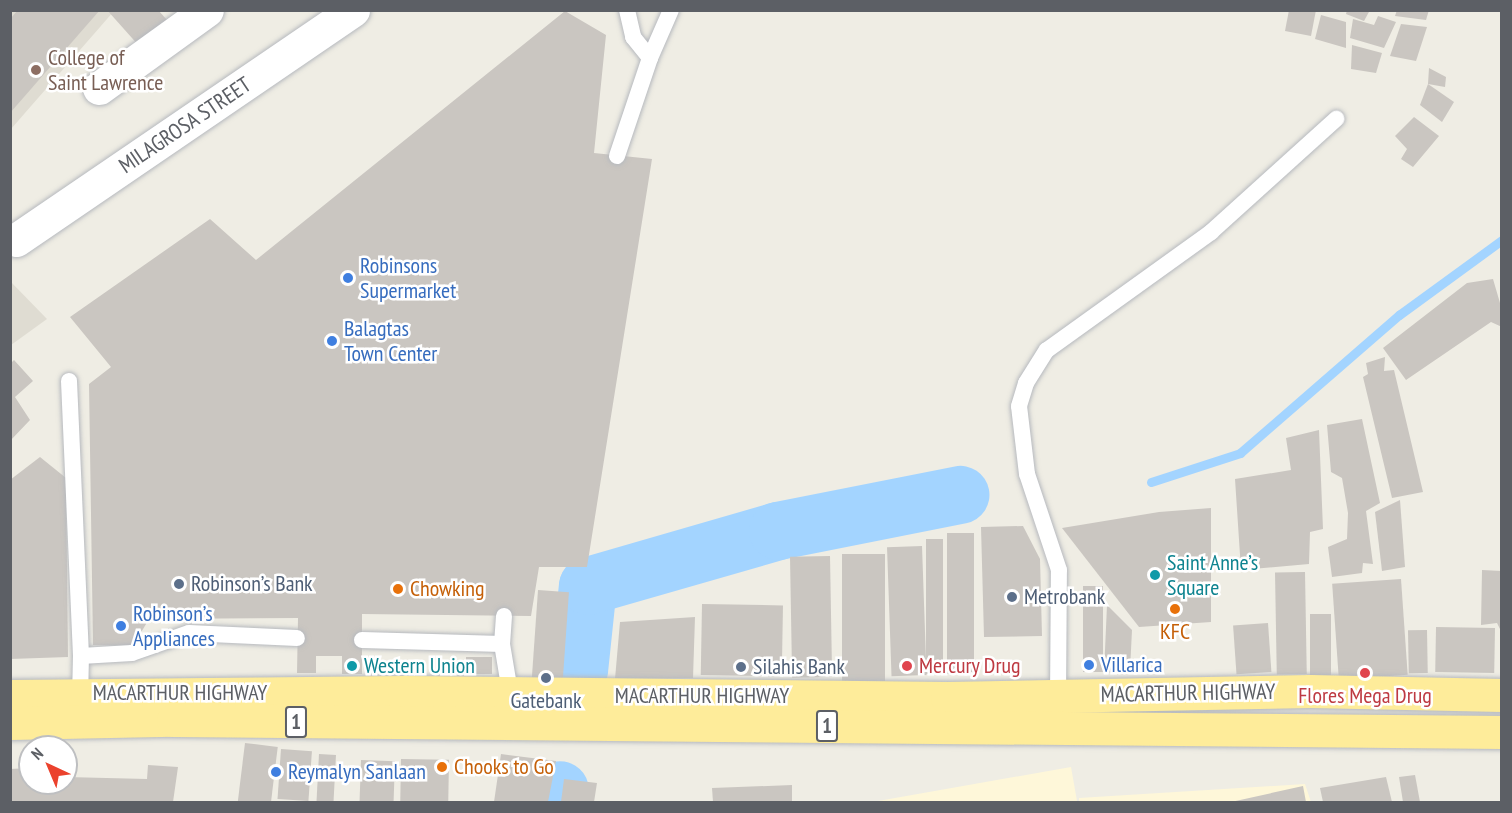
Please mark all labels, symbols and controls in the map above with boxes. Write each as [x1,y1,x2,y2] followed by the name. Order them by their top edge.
[48,44,163,96] place label: College of Saint Lawrence
[29,63,43,77] marker: College of Saint Lawrence
[114,71,256,179] street label: MILAGROSA STREET
[360,252,456,304] place label: Robinsons Supermarket
[341,271,355,285] marker: Robinsons Supermarket
[344,315,437,366] place label: Balagtas Town Center
[325,334,339,348] marker: Balagtas Town Center
[1167,549,1259,600] place label: Saint Anne’s Square
[1148,568,1162,582] marker: Saint Anne’s Square
[191,571,313,597] place label: Robinson’s Bank
[410,576,485,602] place label: Chowking
[172,577,186,591] marker: Robinson’s Bank
[391,582,405,596] marker: Chowking
[1024,584,1105,610] place label: Metrobank
[1005,590,1019,604] marker: Metrobank
[133,600,215,652] place label: Robinson’s Appliances
[1168,602,1182,616] marker: KFC
[114,619,128,633] marker: Robinson’s Appliances
[1160,619,1190,645] place label: KFC
[1101,652,1162,678] place label: Villarica
[364,653,475,679] place label: Western Union
[919,653,1021,679] place label: Mercury Drug
[753,654,845,680] place label: Silahis Bank
[1082,658,1096,672] marker: Villarica
[345,659,359,673] marker: Western Union
[900,659,914,673] marker: Mercury Drug
[734,660,748,674] marker: Silahis Bank
[1358,666,1372,680] marker: Flores Mega Drug
[539,671,553,685] marker: Gatebank
[1100,678,1276,708] street label: MACARTHUR HIGHWAY
[93,680,267,706] street label: MACARTHUR HIGHWAY
[615,683,789,709] street label: MACARTHUR HIGHWAY
[1298,683,1432,709] place label: Flores Mega Drug
[510,688,582,714] place label: Gatebank
[284,704,308,740] road number: 1
[815,708,839,744] road number: 1
[18,735,78,795] north arrow
[27,743,47,764] text: N
[454,754,554,780] place label: Chooks to Go
[288,759,426,785] place label: Reymalyn Sanlaan
[435,760,449,774] marker: Chooks to Go
[269,765,283,779] marker: Reymalyn Sanlaan

